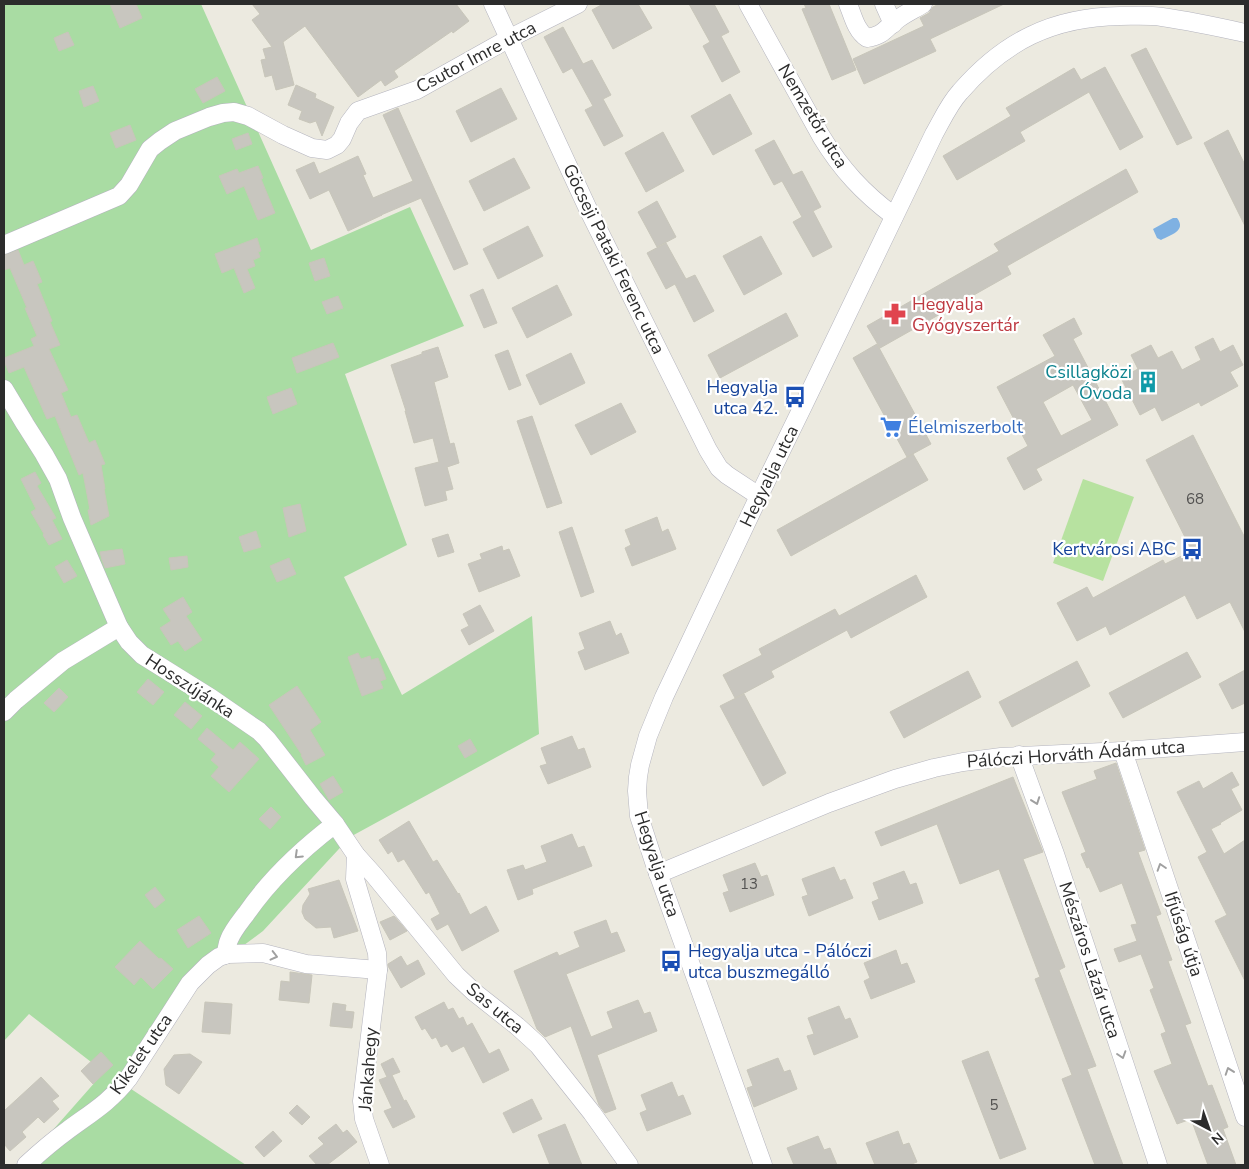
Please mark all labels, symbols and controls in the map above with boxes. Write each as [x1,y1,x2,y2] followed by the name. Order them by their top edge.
[412,15,540,99] street label: Csutor Imre utca
[772,59,854,173] street label: Nemzetőr utca
[557,160,671,358] street label: Göcseji Pataki Ferenc utca
[912,292,1020,337] place label: Hegyalja Gyógyszertár
[882,301,908,327] pharmacy icon: Hegyalja Gyógyszertár
[1045,360,1132,405] place label: Csillagközi Óvoda
[1135,369,1161,395] building icon: Csillagközi Óvoda
[706,375,778,420] place label: Hegyalja utca 42.
[782,384,808,410] bus stop icon: Hegyalja utca 42.
[878,414,904,440] supermarket icon: Élelmiszerbolt
[908,415,1024,439] place label: Élelmiszerbolt
[734,421,804,531] street label: Hegyalja utca
[1186,489,1204,509] house number: 68
[1179,536,1205,562] bus stop icon: Kertvárosi ABC
[1052,537,1176,561] place label: Kertvárosi ABC
[141,648,239,724] street label: Hosszújánka
[966,734,1186,774] street label: Pálóczi Horváth Ádám utca
[1030,796,1040,805] one-way arrow
[629,808,685,920] street label: Hegyalja utca
[294,849,303,858] one-way arrow
[1157,863,1167,872] one-way arrow
[740,874,758,894] house number: 13
[1053,879,1127,1041] street label: Mészáros Lázár utca
[1159,888,1209,980] street label: Ifjúság útja
[688,939,872,984] place label: Hegyalja utca - Pálóczi utca buszmegálló
[658,948,684,974] bus stop icon: Hegyalja utca - Pálóczi utca buszmegálló
[269,950,278,961] one-way arrow
[461,977,529,1039] street label: Sas utca
[104,1009,178,1099] street label: Kikelet utca
[353,1026,383,1113] street label: Jánkahegy
[1116,1050,1126,1058] one-way arrow
[1225,1067,1235,1076] one-way arrow
[989,1095,999,1115] house number: 5
[1184,1104,1234,1154] north arrow
[1207,1128,1227,1149] text: N

